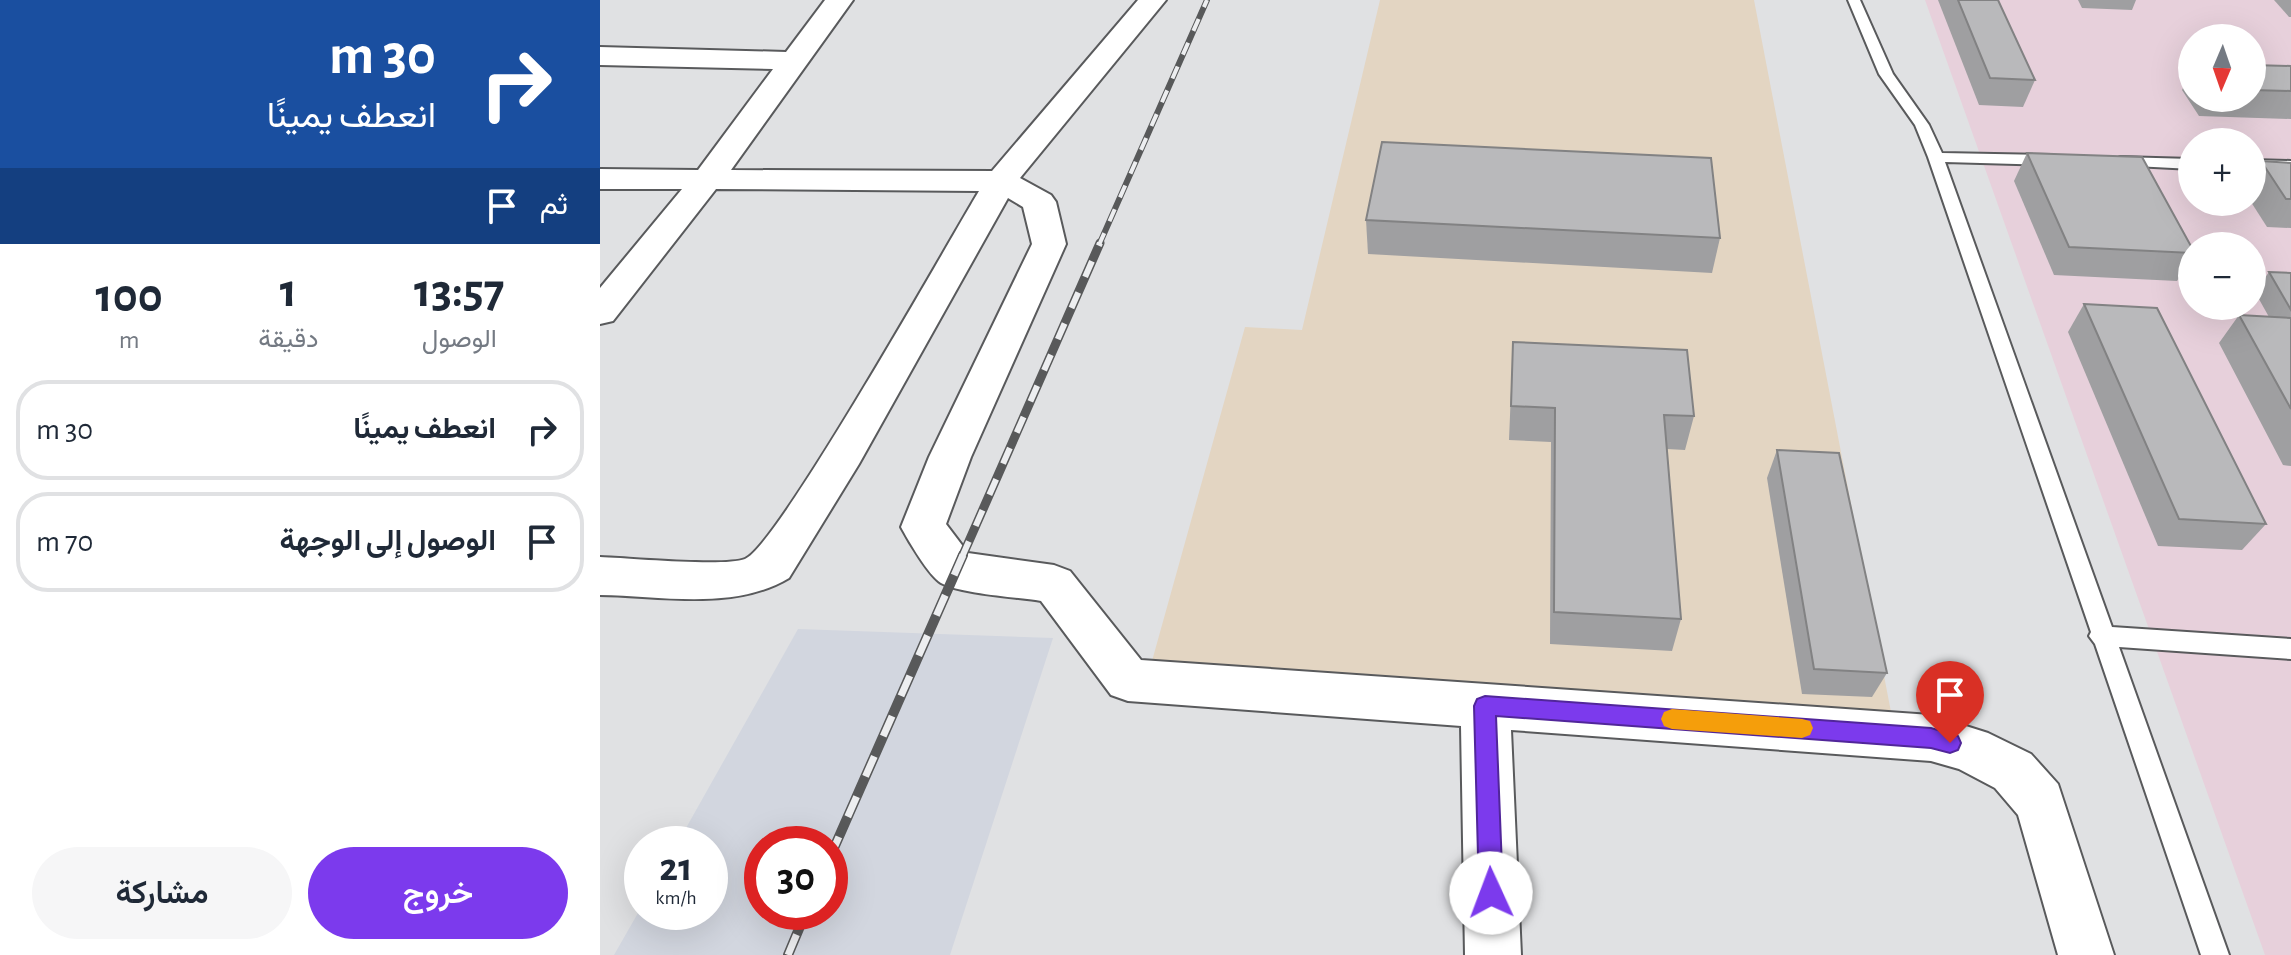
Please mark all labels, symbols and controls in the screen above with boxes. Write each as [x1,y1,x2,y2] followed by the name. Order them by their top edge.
[2178,24,2266,112] north arrow
[2178,24,2266,320] map controls
[329,28,436,84] text: 30 m
[464,32,568,136] icon: right
[267,98,436,134] text: انعطف يمينًا
[2178,128,2266,216] button: +
[480,184,524,228] icon: arrive
[540,190,568,220] text: ثم
[2178,232,2266,320] button: −
[280,268,297,316] text: 1
[414,268,504,316] text: 13:57
[96,273,163,321] text: 100
[258,326,319,352] text: دقيقة
[422,326,497,352] text: الوصول
[119,327,140,353] text: m
[520,408,564,452] icon: right
[353,414,496,444] text: انعطف يمينًا
[36,415,93,445] text: 30 m
[520,520,564,564] icon: arrive
[280,526,496,556] text: الوصول إلى الوجهة
[36,527,93,557] text: 70 m
[1916,661,1984,743] pin
[1928,673,1972,717] icon: arrive
[744,826,848,930] speed limit sign: 30
[32,847,292,939] button: مشاركة
[308,847,568,939] button: خروج
[659,848,693,888] text: 21
[1449,851,1533,935] position arrow
[655,888,697,908] text: km/h

